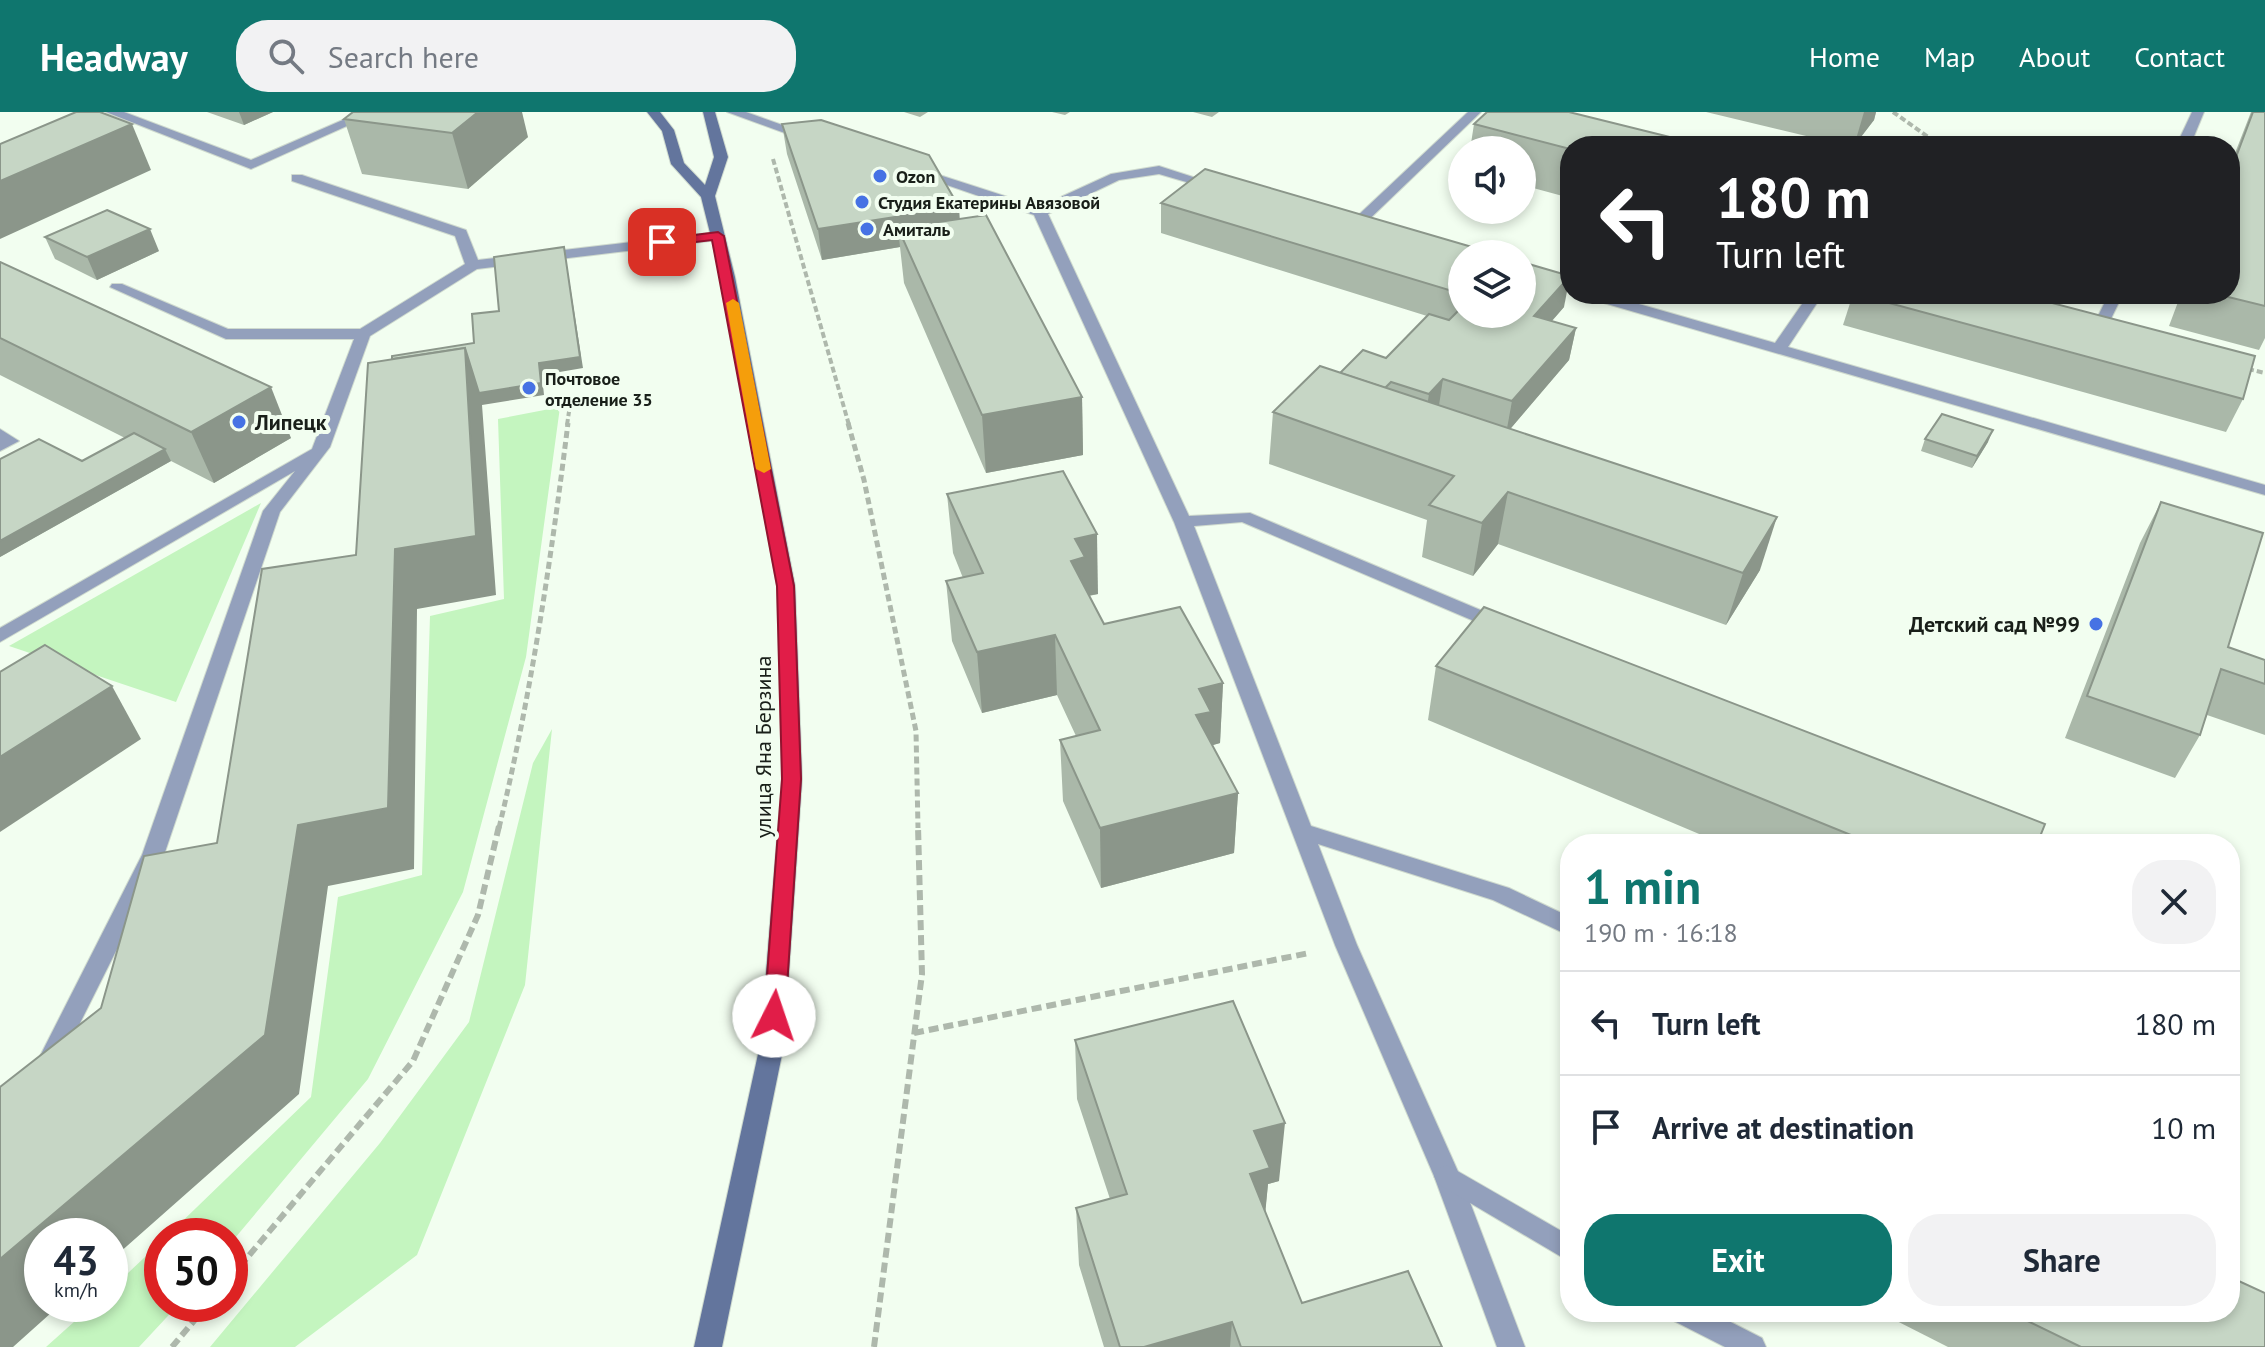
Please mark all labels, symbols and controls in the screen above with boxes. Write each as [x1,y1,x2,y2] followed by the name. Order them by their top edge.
[236,20,796,92] search box
[40,32,188,81] text: Headway
[264,34,308,78] icon: search
[328,37,479,76] text: Search here
[1809,38,1880,75] text: Home
[1924,38,1975,75] text: Map
[2019,38,2090,75] text: About
[2134,38,2225,75] text: Contact
[1448,136,1536,328] map controls
[1448,136,1536,224] button: sound
[1716,161,1871,233] text: 180 m
[896,165,935,188] place label: Ozon
[871,167,889,185] marker: Ozon
[1584,168,1688,272] icon: left
[878,191,1100,214] place label: Студия Екатерины Авязовой
[853,193,871,211] marker: Студия Екатерины Авязовой
[628,208,696,276] pin
[883,218,950,241] place label: Амиталь
[640,220,684,264] icon: arrive
[858,220,876,238] marker: Амиталь
[1716,231,1845,278] text: Turn left
[1448,240,1536,328] button: layers
[545,367,653,411] place label: Почтовое отделение 35
[520,379,538,397] marker: Почтовое отделение 35
[254,408,327,436] place label: Липецк
[230,413,248,431] marker: Липецк
[1909,610,2080,638] place label: Детский сад №99
[2087,615,2105,633] marker: Детский сад №99
[749,656,777,838] street label: улица Яна Берзина
[1584,855,1701,917] text: 1 min
[2132,860,2216,944] button: close
[1584,916,1738,949] text: 190 m · 16:18
[732,974,816,1058] position arrow
[1584,1001,1628,1045] icon: left
[1652,1004,1760,1043] text: Turn left
[2135,1004,2216,1043] text: 180 m
[1584,1105,1628,1149] icon: arrive
[1652,1108,1914,1147] text: Arrive at destination
[2151,1108,2216,1147] text: 10 m
[1584,1214,1892,1306] button: Exit
[1908,1214,2216,1306] button: Share
[144,1218,248,1322] speed limit sign: 50
[53,1234,99,1286] text: 43
[54,1277,98,1303] text: km/h

